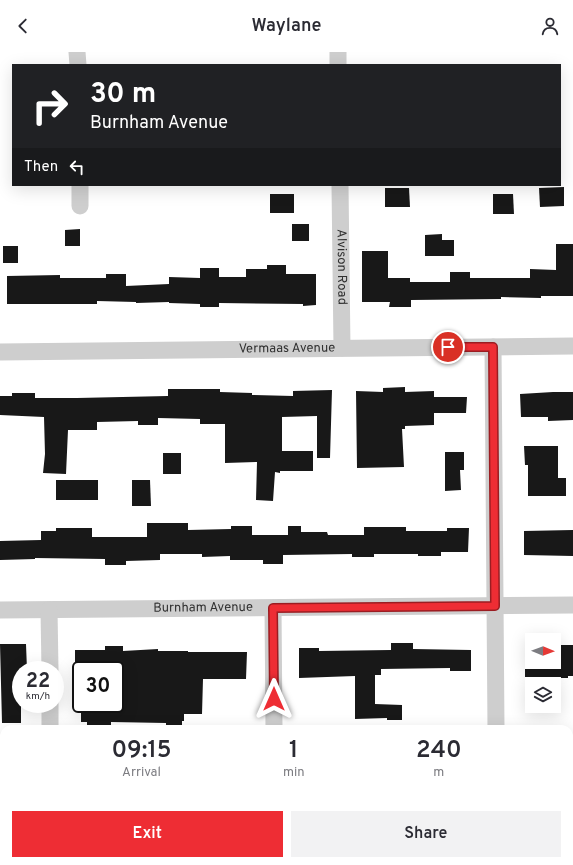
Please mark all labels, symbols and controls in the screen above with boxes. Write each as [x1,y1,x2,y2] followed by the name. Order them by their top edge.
[12,15,34,37] icon: back
[252,15,321,38] text: Waylane
[539,15,561,37] icon: person
[90,77,156,113] text: 30 m
[24,80,76,132] icon: right
[90,112,228,135] text: Burnham Avenue
[66,156,88,178] icon: left
[24,158,58,177] text: Then
[333,229,349,305] street label: Alvison Road
[431,330,465,364] pin
[437,336,459,358] icon: arrive
[239,340,335,357] street label: Vermaas Avenue
[153,600,253,617] street label: Burnham Avenue
[525,633,561,669] north arrow
[525,633,561,713] map controls
[72,661,124,713] speed limit sign: 30
[26,669,50,695] text: 22
[525,677,561,713] button: layers
[253,678,295,720] position arrow
[26,690,50,703] text: km/h
[111,736,172,766] text: 09:15
[289,736,298,766] text: 1
[416,736,462,766] text: 240
[122,765,161,781] text: Arrival
[283,765,305,781] text: min
[433,765,444,781] text: m
[12,811,283,857] button: Exit
[291,811,561,857] button: Share

